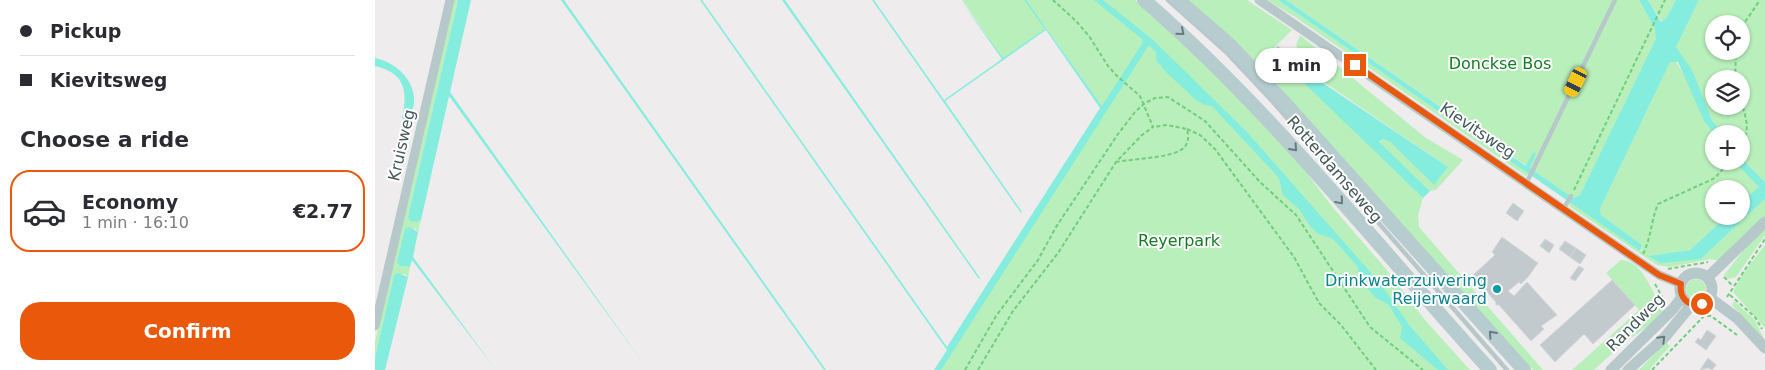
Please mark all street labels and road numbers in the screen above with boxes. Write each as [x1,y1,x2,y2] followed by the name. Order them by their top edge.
[1437,98,1519,162] street label: Kievitsweg
[384,107,419,183] street label: Kruisweg
[1283,112,1386,227] street label: Rotterdamseweg
[1602,289,1668,355] street label: Randweg

